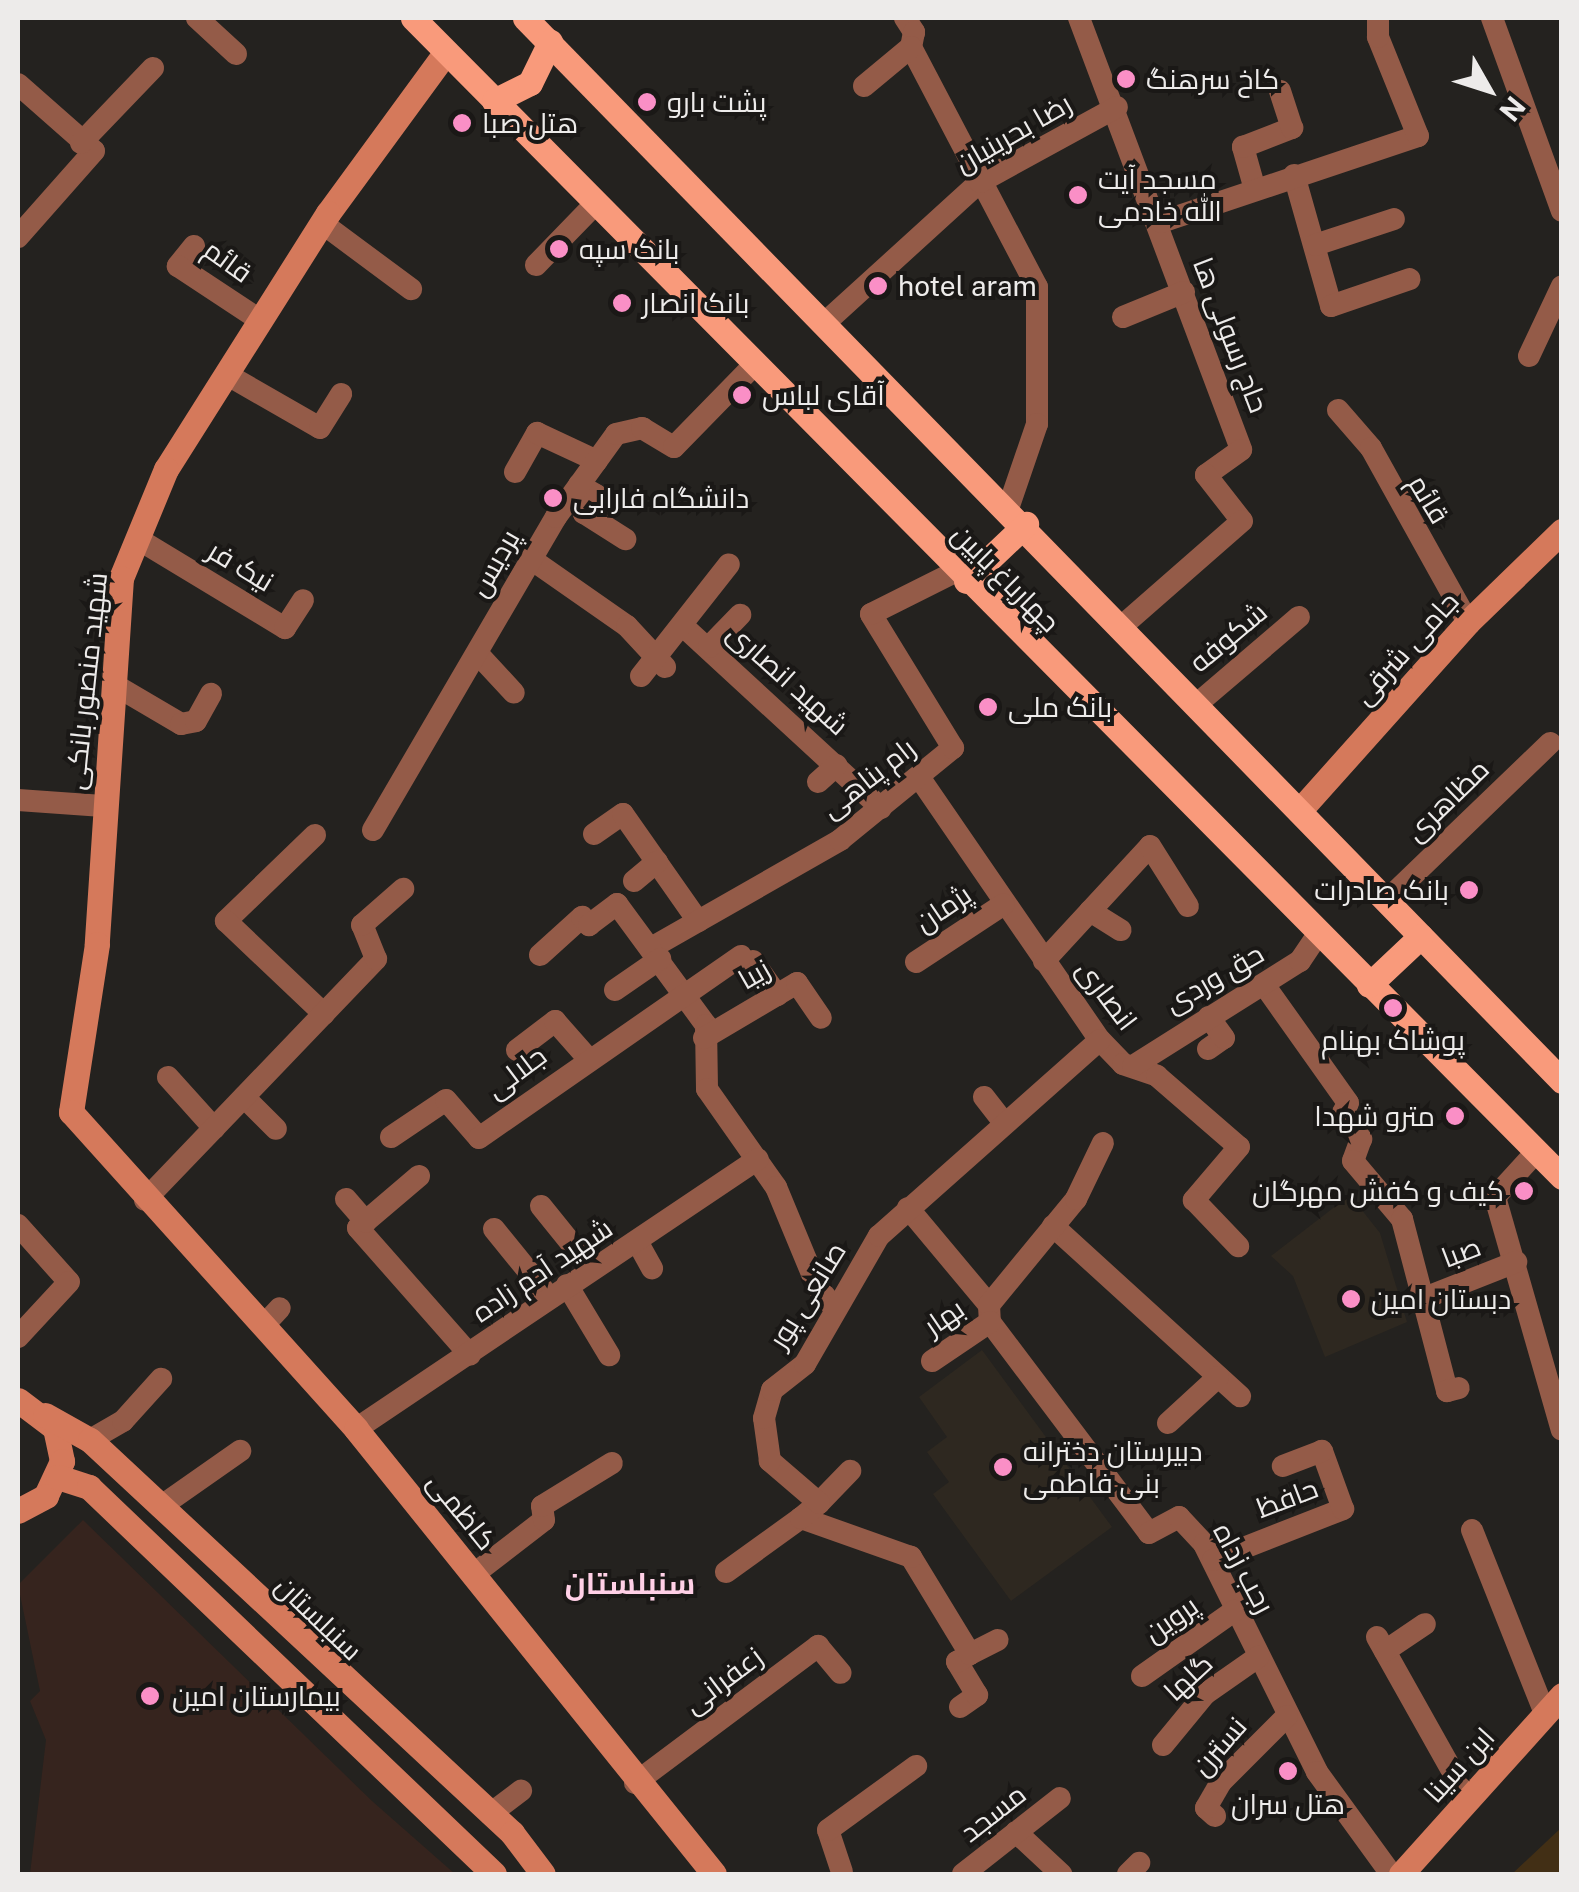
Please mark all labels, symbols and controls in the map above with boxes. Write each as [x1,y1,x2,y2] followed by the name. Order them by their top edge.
[1439,40,1539,140] north arrow
[1146,62,1279,96] place label: کاخ سرهنگ
[1115,68,1137,90] marker: کاخ سرهنگ
[667,85,767,119] place label: پشت بارو
[949,86,1077,180] street label: رضا بحرینیان
[1493,90,1532,128] text: N
[636,91,658,113] marker: پشت بارو
[482,106,578,140] place label: هتل صبا
[451,112,473,134] marker: هتل صبا
[1098,162,1222,228] place label: مسجد آیت الله خادمی
[1067,184,1089,206] marker: مسجد آیت الله خادمی
[197,232,259,290] street label: قائم
[579,232,679,266] place label: بانک سپه
[548,238,570,260] marker: بانک سپه
[1186,253,1276,417] street label: حاج رسولی ها
[898,269,1037,303] place label: hotel aram
[867,275,889,297] marker: hotel aram
[642,286,749,320] place label: بانک انصار
[611,292,633,314] marker: بانک انصار
[762,378,885,412] place label: آقای لباس
[731,384,753,406] marker: آقای لباس
[1401,468,1457,530] street label: قائم
[573,481,749,515] place label: دانشگاه فارابی
[542,487,564,509] marker: دانشگاه فارابی
[945,517,1067,639] street label: چهارباغ پایین
[462,524,526,602] street label: پردیس
[202,533,280,599] street label: نیک فر
[58,571,114,791] street label: شهید منصور بانکی
[1346,585,1466,711] street label: جامی شرقی
[1182,595,1274,679] street label: شکوفه
[721,616,855,742] street label: شهید انصاری
[1008,690,1112,724] place label: بانک ملی
[977,696,999,718] marker: بانک ملی
[814,731,922,825] street label: رام پناهی
[1398,752,1496,848] street label: مظاهری
[1314,873,1449,907] place label: بانک صادرات
[908,877,978,939] street label: پژمان
[1458,879,1480,901] marker: بانک صادرات
[1159,936,1269,1020] street label: حق وردی
[732,952,776,996] street label: زیبا
[1070,953,1144,1037] street label: انصاری
[1382,997,1404,1019] marker: پوشاک بهنام
[1321,1023,1465,1057] place label: پوشاک بهنام
[479,1038,553,1106] street label: جلالی
[1314,1099,1435,1133] place label: مترو شهدا
[1444,1105,1466,1127] marker: مترو شهدا
[1252,1174,1504,1208] place label: کیف و کفش مهرگان
[1513,1180,1535,1202] marker: کیف و کفش مهرگان
[466,1211,618,1329] street label: شهید آدم زاده
[1437,1229,1485,1275] street label: صبا
[761,1236,853,1354] street label: صانعی پور
[1371,1282,1511,1316] place label: دبستان امین
[1340,1288,1362,1310] marker: دبستان امین
[917,1291,971,1343] street label: بهار
[1023,1434,1203,1500] place label: دبیرستان دخترانه بنی فاطمی
[992,1456,1014,1478] marker: دبیرستان دخترانه بنی فاطمی
[421,1465,503,1557] street label: کاظمی
[1252,1471,1322,1525] street label: حافظ
[1206,1517,1282,1619] street label: رجب زداه
[565,1565,695,1601] district label: سنبلستان
[269,1569,369,1667] street label: سنبلستان
[1138,1589,1204,1649] street label: پروین
[677,1640,769,1720] street label: زعفرانی
[1157,1646,1219,1708] street label: گلها
[172,1679,341,1713] place label: بیمارستان امین
[137,1683,163,1709] marker: بیمارستان امین
[1184,1710,1254,1782] street label: نسترن
[1417,1721,1501,1809] street label: ابن سینا
[1277,1760,1299,1782] marker: هتل سران
[954,1777,1032,1849] street label: مسجد
[1231,1787,1345,1821] place label: هتل سران

